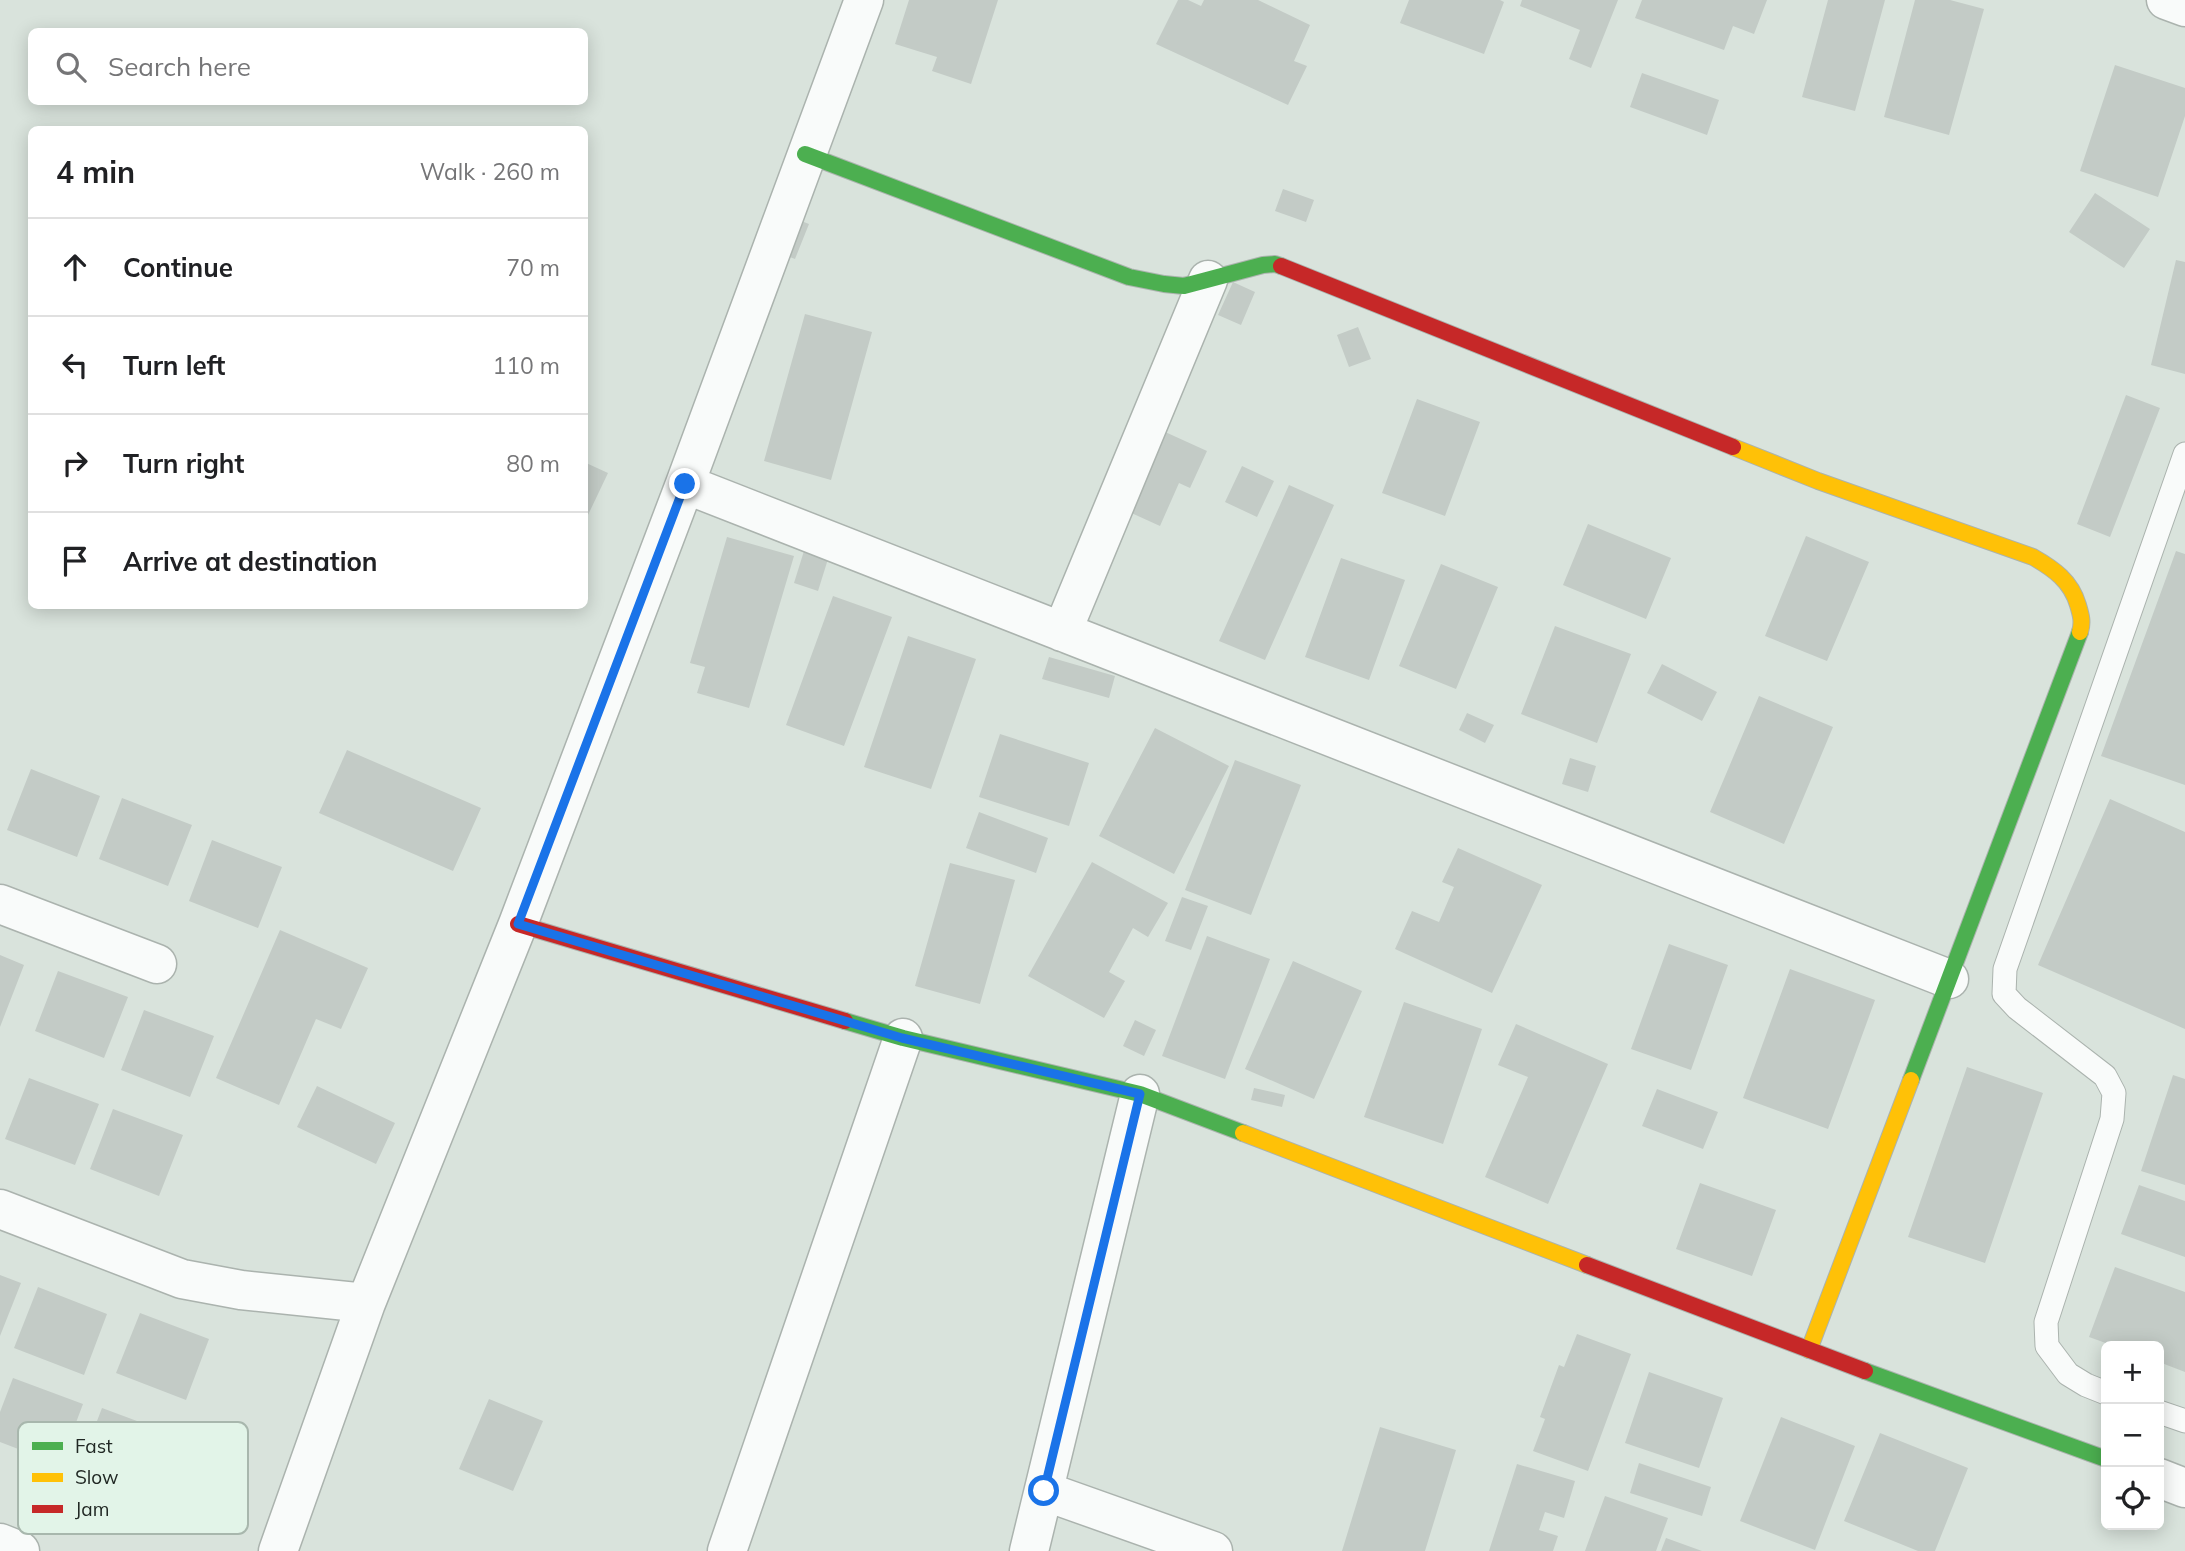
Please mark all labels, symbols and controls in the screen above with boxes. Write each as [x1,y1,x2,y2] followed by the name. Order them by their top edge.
[28,28,588,105] search box
[52,48,90,86] icon: search
[108,50,251,83] text: Search here
[56,153,135,191] text: 4 min
[420,157,560,186] text: Walk · 260 m
[56,248,94,286] icon: ahead
[123,251,233,284] text: Continue
[506,253,560,282] text: 70 m
[56,346,94,384] icon: left
[123,349,225,382] text: Turn left
[492,351,560,380] text: 110 m
[56,444,94,482] icon: right
[123,447,244,480] text: Turn right
[506,449,560,478] text: 80 m
[669,468,700,499] route end
[56,542,94,580] icon: arrive
[123,545,378,578] text: Arrive at destination
[2101,1341,2164,1530] map controls
[2101,1341,2164,1404] button: +
[2101,1404,2164,1467] button: −
[18,1422,248,1534] legend
[75,1434,113,1458] text: Fast
[75,1465,119,1489] text: Slow
[2101,1467,2164,1530] button: locate
[1028,1475,1059,1506] route start
[75,1497,109,1521] text: Jam

